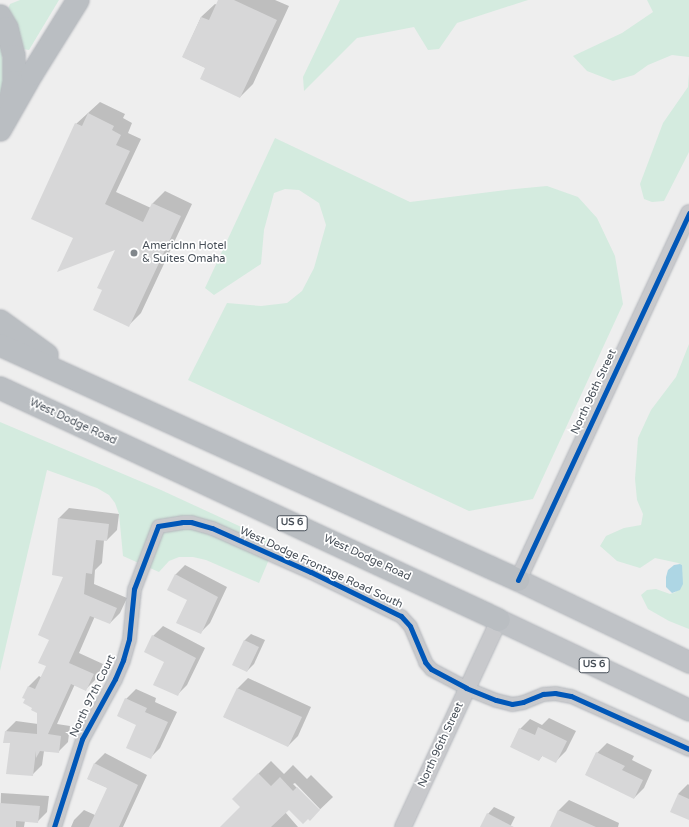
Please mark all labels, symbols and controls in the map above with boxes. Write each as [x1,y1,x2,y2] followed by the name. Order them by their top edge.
[142,240,226,266] place label: AmericInn Hotel & Suites Omaha
[129,248,139,258] marker: AmericInn Hotel & Suites Omaha
[569,347,619,437] street label: North 96th Street
[27,396,119,448] street label: West Dodge Road
[276,515,308,531] road number: US 6
[237,524,405,612] street label: West Dodge Frontage Road South
[321,532,413,584] street label: West Dodge Road
[67,653,119,739] street label: North 97th Court
[578,657,610,673] road number: US 6
[416,700,466,790] street label: North 96th Street

